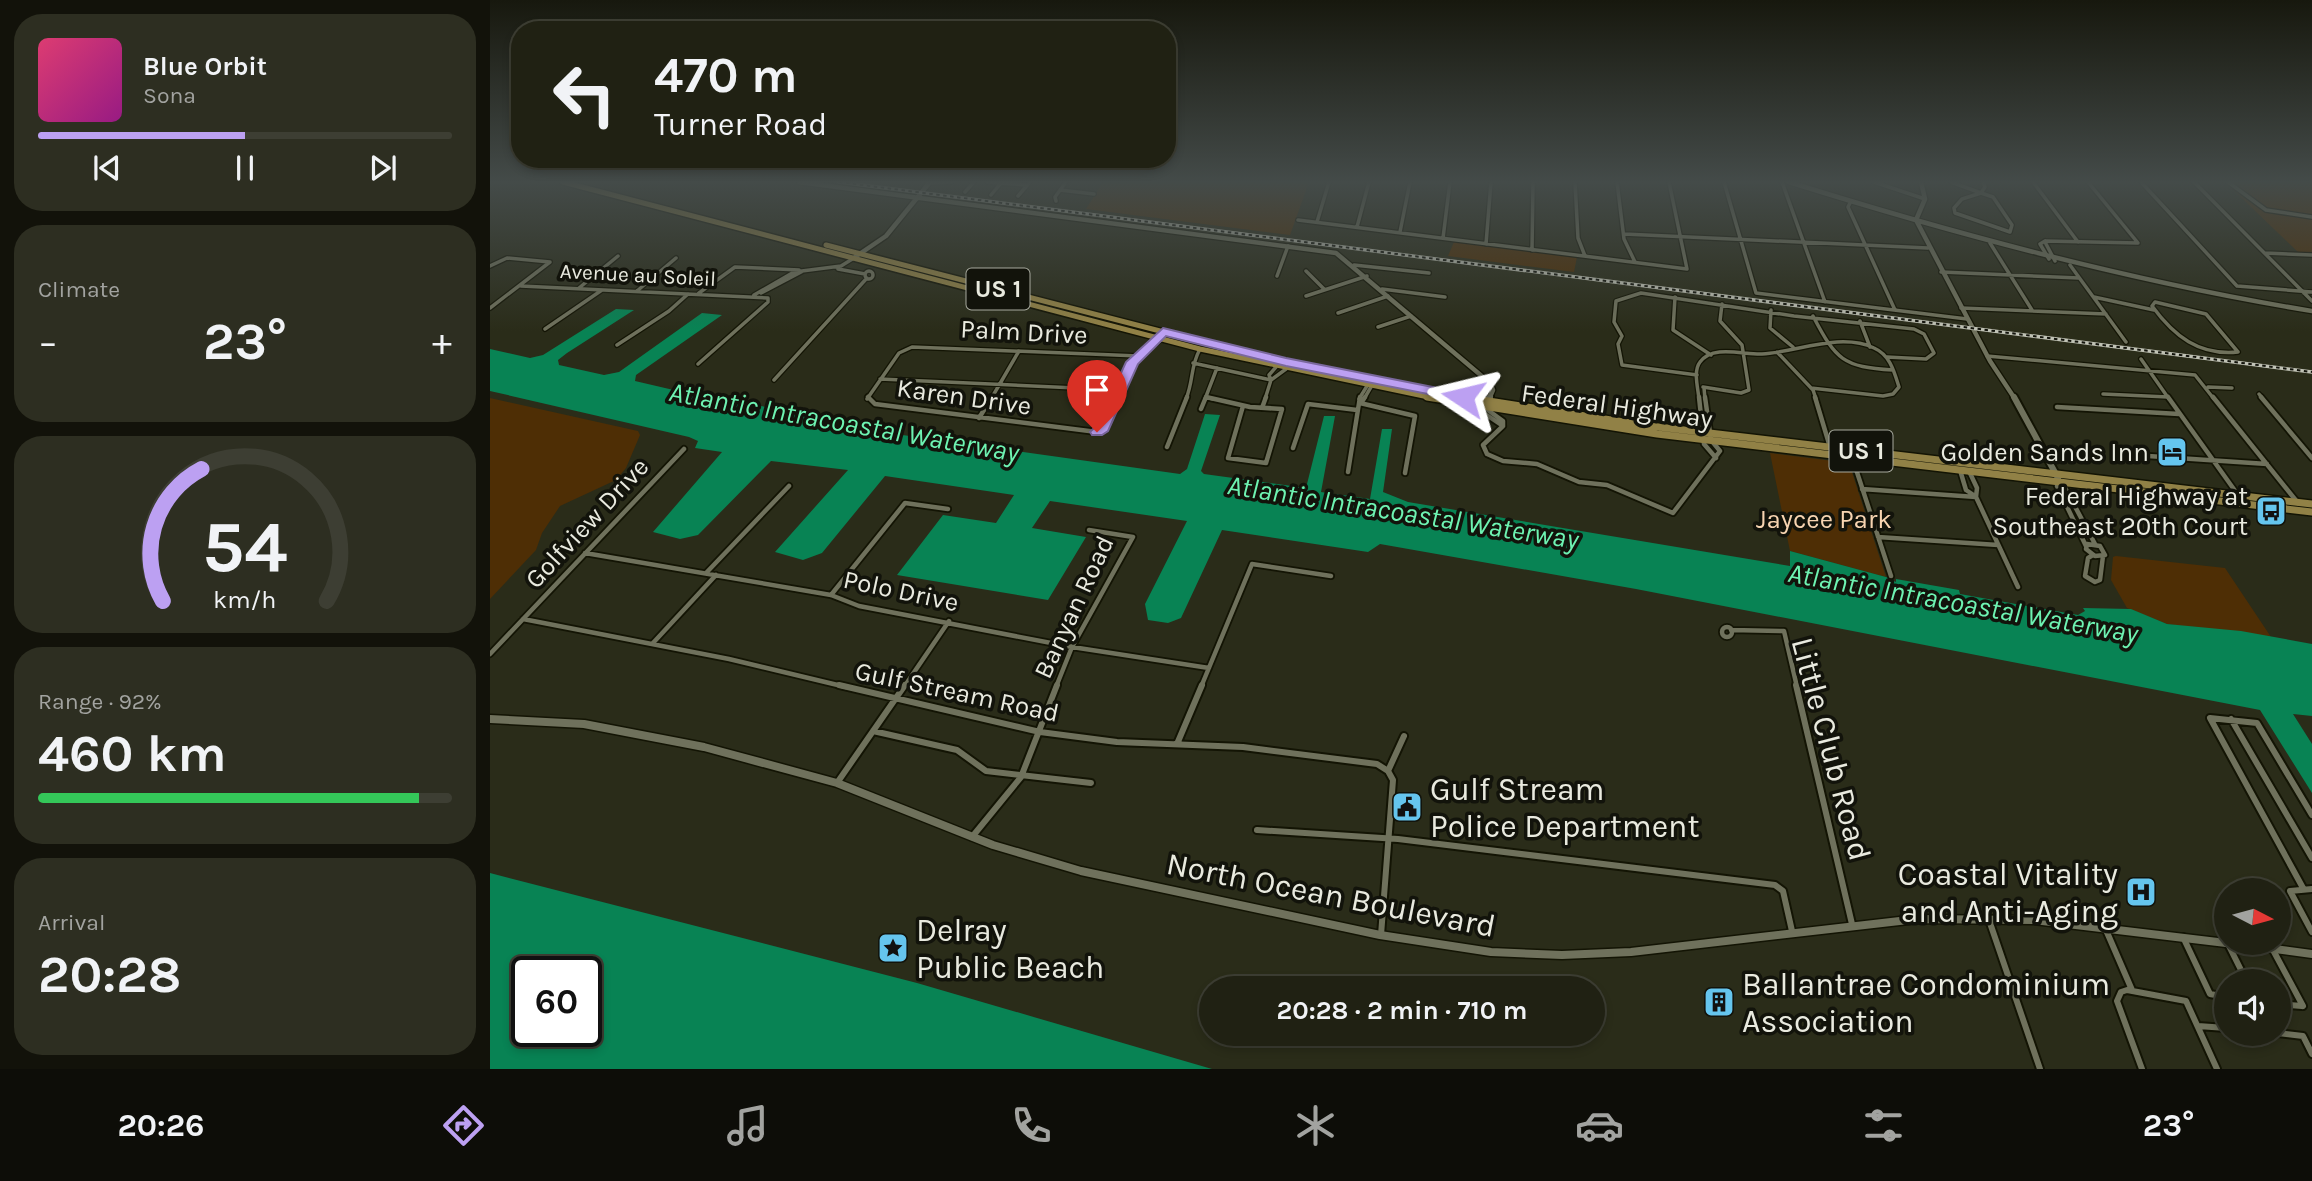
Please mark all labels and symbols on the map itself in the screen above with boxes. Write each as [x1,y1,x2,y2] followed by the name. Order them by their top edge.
[559,259,717,291] street label: Avenue au Soleil
[966,268,1030,310] road number: US 1
[960,313,1088,351] street label: Palm Drive
[1067,360,1127,432] pin
[1426,360,1500,434] position arrow
[895,372,1033,422] street label: Karen Drive
[666,375,1022,469] water label: Atlantic Intracoastal Waterway
[1519,377,1715,435] street label: Federal Highway
[1830,430,1892,472] road number: US 1
[2155,435,2189,469] hotel icon: Golden Sands Inn
[1941,437,2149,468] place label: Golden Sands Inn
[519,451,655,595] street label: Golfview Drive
[1225,468,1582,556] water label: Atlantic Intracoastal Waterway
[1992,481,2248,542] place label: Federal Highway at Southeast 20th Court
[2254,494,2288,528] bus stop icon: Federal Highway at Southeast 20th Court
[1756,504,1892,535] park label: Jaycee Park
[1027,531,1121,683] street label: Banyan Road
[1785,556,2141,650] water label: Atlantic Intracoastal Waterway
[841,564,961,618] street label: Polo Drive
[1783,633,1879,865] street label: Little Club Road
[852,655,1062,729] street label: Gulf Stream Road
[1430,771,1699,845] place label: Gulf Stream Police Department
[1390,790,1424,824] public building icon: Gulf Stream Police Department
[1163,845,1499,945] street label: North Ocean Boulevard
[1898,856,2118,930] place label: Coastal Vitality and Anti-Aging
[2124,875,2158,909] hospital icon: Coastal Vitality and Anti-Aging
[2214,878,2291,956] north arrow
[916,912,1104,986] place label: Delray Public Beach
[876,931,910,965] place icon: Delray Public Beach
[511,956,602,1047] speed limit sign: 60
[1742,966,2110,1040] place label: Ballantrae Condominium Association
[1702,985,1736,1019] building icon: Ballantrae Condominium Association

